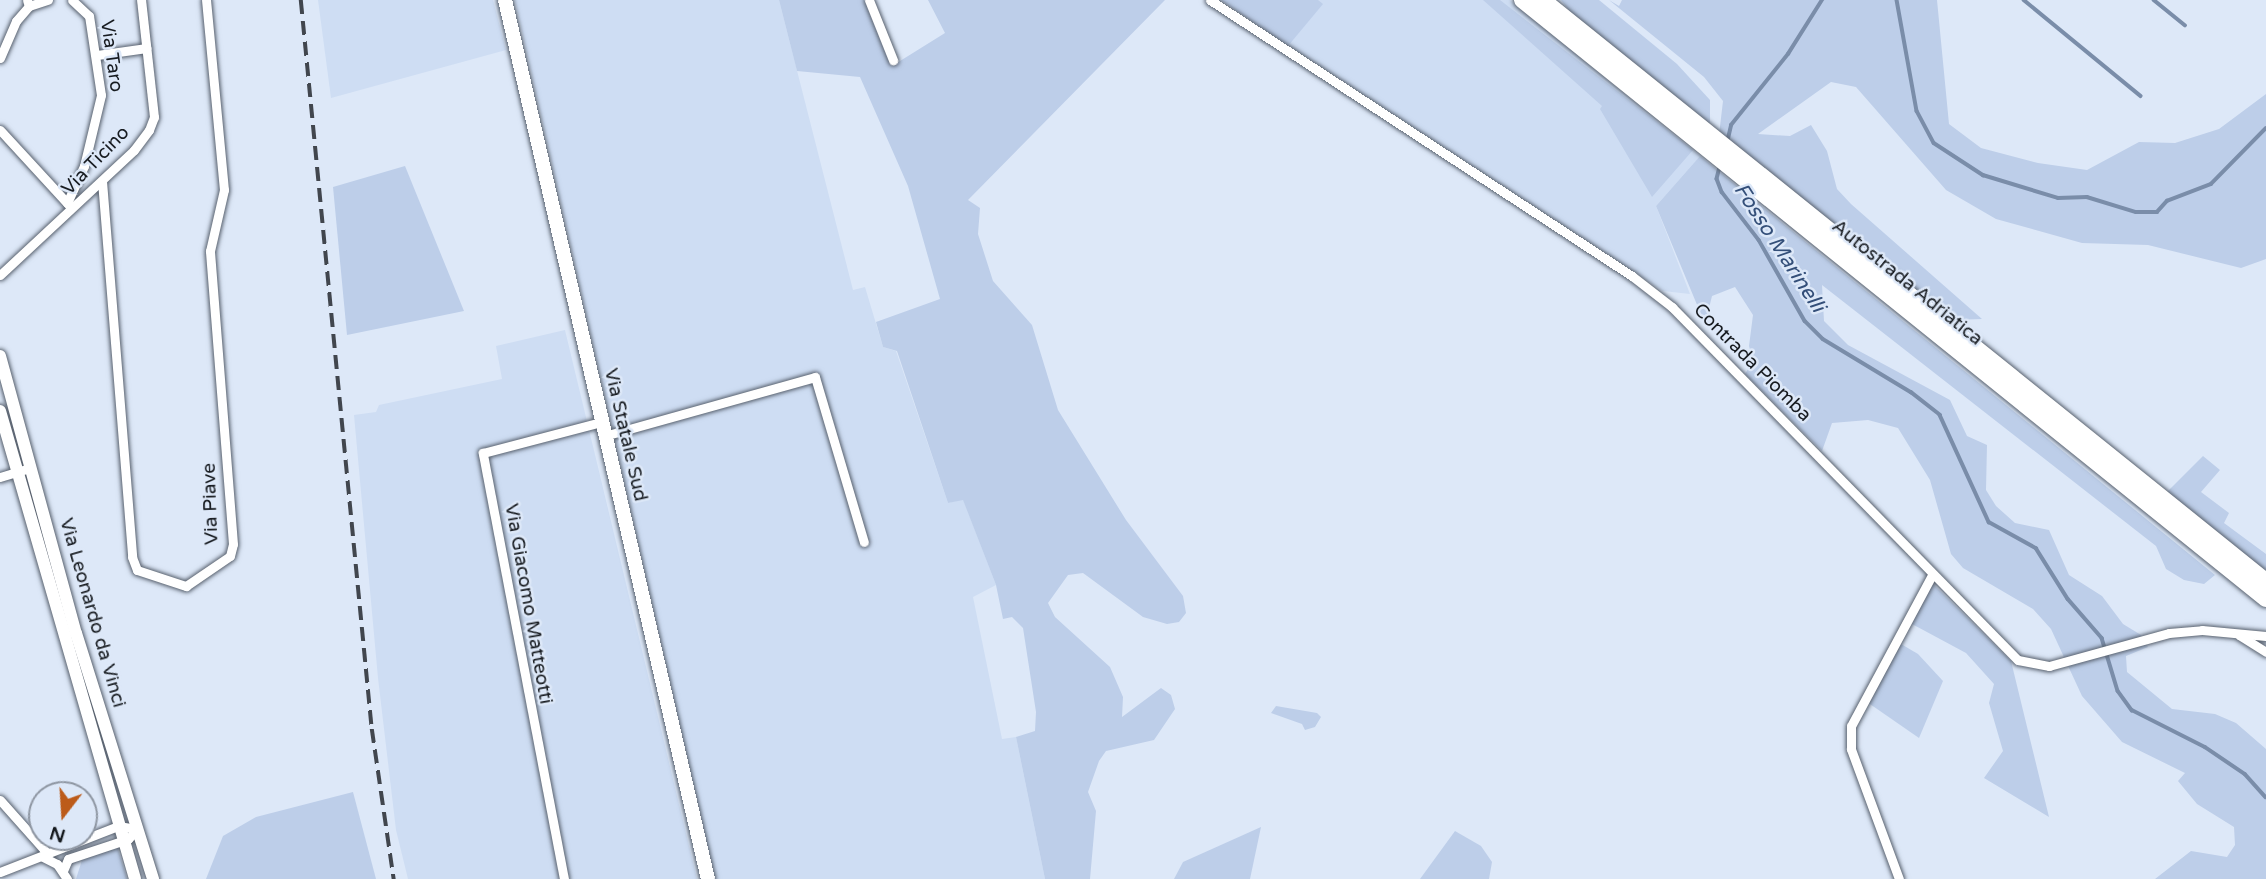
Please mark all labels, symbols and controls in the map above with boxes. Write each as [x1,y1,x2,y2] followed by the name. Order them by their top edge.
[95,18,127,94] street label: Via Taro
[57,122,135,200] street label: Via Ticino
[1728,179,1830,317] water label: Fosso Marinelli
[1827,215,1987,351] street label: Autostrada Adriatica
[1688,299,1816,427] street label: Contrada Piomba
[599,366,651,504] street label: Via Statale Sud
[198,463,224,545] street label: Via Piave
[499,502,557,706] street label: Via Giacomo Matteotti
[54,516,130,710] street label: Via Leonardo da Vinci
[28,781,98,851] north arrow
[47,821,68,847] text: N

